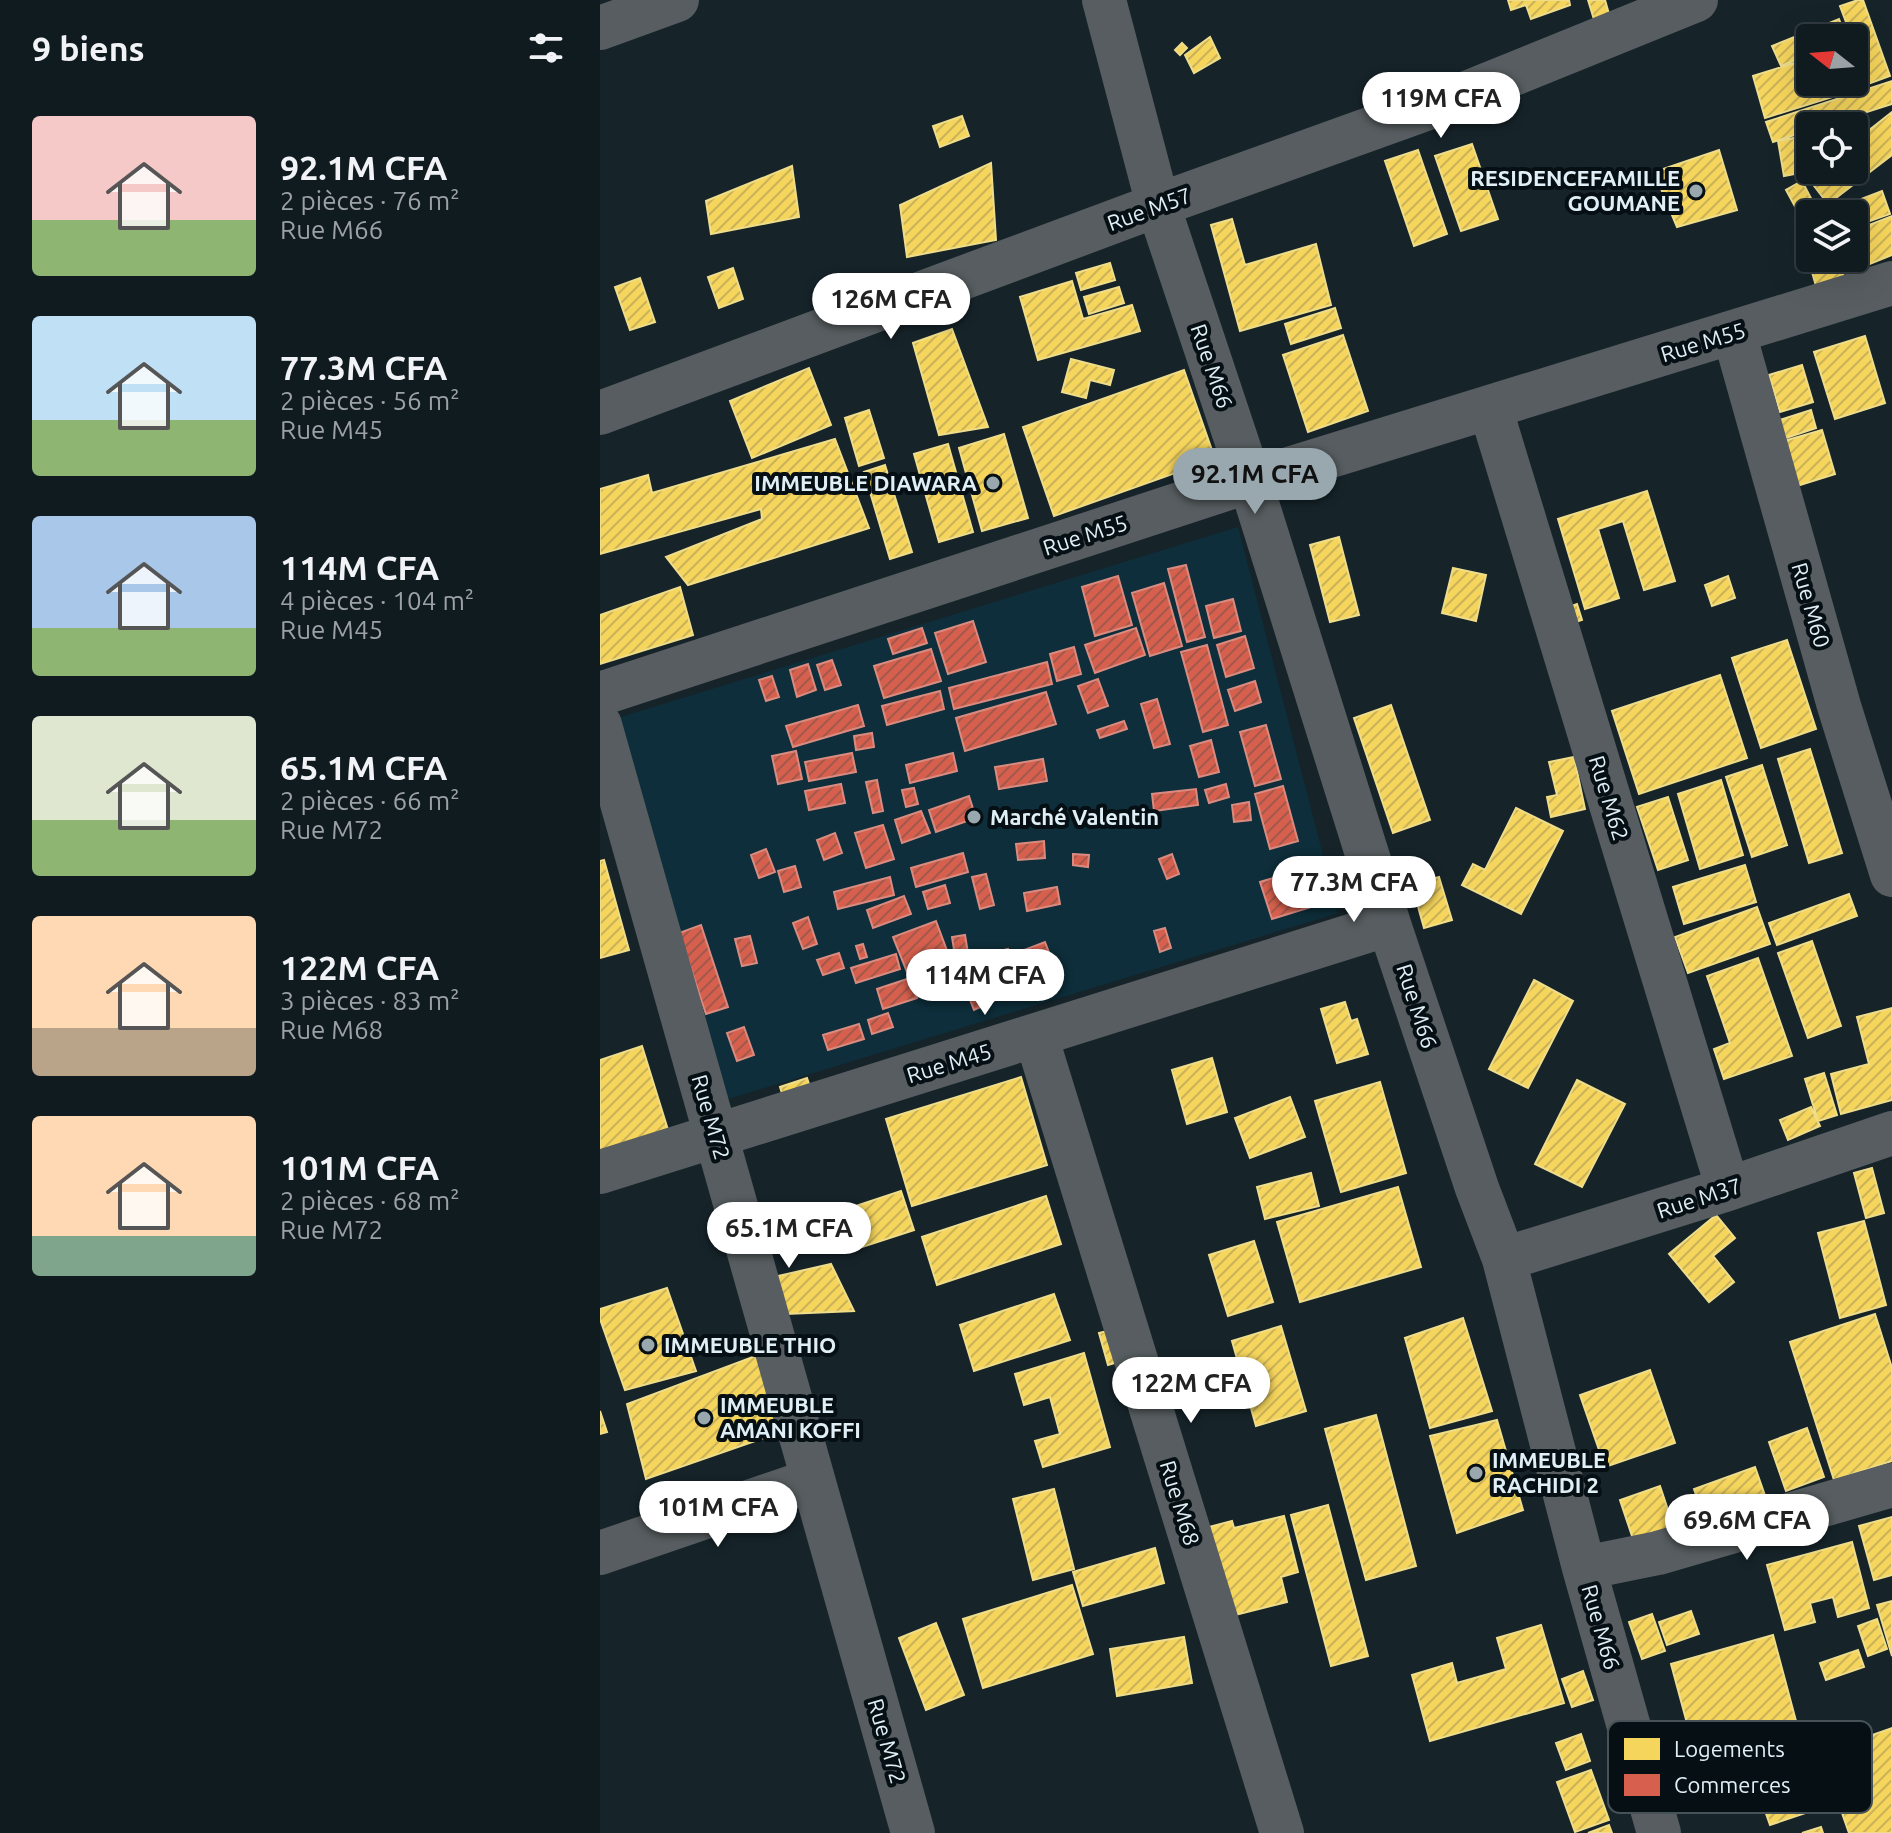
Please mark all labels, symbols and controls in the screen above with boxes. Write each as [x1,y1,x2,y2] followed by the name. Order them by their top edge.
[1796,24,1868,96] north arrow
[1796,24,1868,272] map controls
[524,26,568,70] icon: filters
[32,29,145,67] text: 9 biens
[1358,72,1524,140] pin: 119M CFA
[1380,83,1502,112] text: 119M CFA
[1796,112,1868,184] button: locate
[96,148,192,244] icon: home
[280,148,447,186] text: 92.1M CFA
[1470,165,1680,215] place label: RESIDENCEFAMILLE GOUMANE
[1103,182,1194,235] street label: Rue M57
[1687,182,1705,200] marker: RESIDENCEFAMILLE GOUMANE
[280,186,460,215] text: 2 pièces · 76 m²
[1796,200,1868,272] button: layers
[280,215,383,244] text: Rue M66
[808,273,974,341] pin: 126M CFA
[830,284,952,313] text: 126M CFA
[1657,317,1748,366] street label: Rue M55
[1186,320,1239,411] street label: Rue M66
[96,348,192,444] icon: home
[280,348,447,386] text: 77.3M CFA
[280,386,460,415] text: 2 pièces · 56 m²
[280,415,383,444] text: Rue M45
[1163,448,1347,516] pin: 92.1M CFA
[1191,459,1319,488] text: 92.1M CFA
[754,470,978,495] place label: IMMEUBLE DIAWARA
[984,474,1002,492] marker: IMMEUBLE DIAWARA
[1039,509,1130,560] street label: Rue M55
[96,548,192,644] icon: home
[280,548,439,586] text: 114M CFA
[1787,559,1836,650] street label: Rue M60
[280,586,474,615] text: 4 pièces · 104 m²
[280,615,383,644] text: Rue M45
[96,748,192,844] icon: home
[280,748,447,786] text: 65.1M CFA
[1585,752,1634,843] street label: Rue M62
[280,786,460,815] text: 2 pièces · 66 m²
[990,804,1159,829] place label: Marché Valentin
[965,808,983,826] marker: Marché Valentin
[280,815,383,844] text: Rue M72
[1262,856,1446,924] pin: 77.3M CFA
[1290,867,1418,896] text: 77.3M CFA
[96,948,192,1044] icon: home
[280,948,439,986] text: 122M CFA
[902,949,1068,1017] pin: 114M CFA
[924,960,1046,989] text: 114M CFA
[1392,960,1443,1051] street label: Rue M66
[280,986,460,1015] text: 3 pièces · 83 m²
[280,1015,383,1044] text: Rue M68
[903,1038,994,1087] street label: Rue M45
[687,1071,736,1162] street label: Rue M72
[96,1148,192,1244] icon: home
[280,1148,439,1186] text: 101M CFA
[1653,1172,1744,1223] street label: Rue M37
[280,1186,460,1215] text: 2 pièces · 68 m²
[697,1202,881,1270] pin: 65.1M CFA
[725,1213,853,1242] text: 65.1M CFA
[280,1215,383,1244] text: Rue M72
[664,1332,836,1357] place label: IMMEUBLE THIO
[639,1336,657,1354] marker: IMMEUBLE THIO
[1108,1357,1274,1425] pin: 122M CFA
[1130,1368,1252,1397] text: 122M CFA
[720,1392,861,1442] place label: IMMEUBLE AMANI KOFFI
[695,1409,713,1427] marker: IMMEUBLE AMANI KOFFI
[1492,1447,1606,1497] place label: IMMEUBLE RACHIDI 2
[1156,1457,1205,1548] street label: Rue M68
[1467,1464,1485,1482] marker: IMMEUBLE RACHIDI 2
[635,1481,801,1549] pin: 101M CFA
[657,1492,779,1521] text: 101M CFA
[1655,1494,1839,1562] pin: 69.6M CFA
[1683,1505,1811,1534] text: 69.6M CFA
[1577,1581,1626,1672] street label: Rue M66
[863,1695,912,1786] street label: Rue M72
[1608,1721,1872,1813] legend
[1674,1736,1785,1761] text: Logements
[1674,1772,1791,1797] text: Commerces

